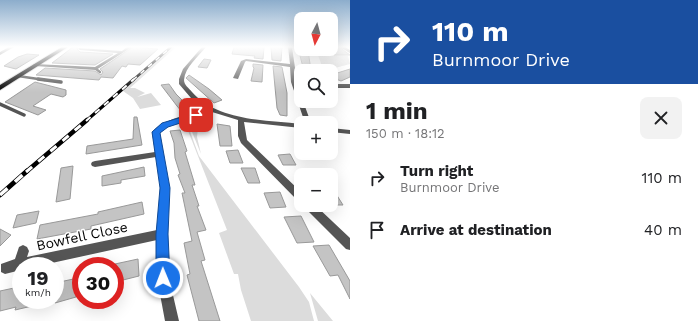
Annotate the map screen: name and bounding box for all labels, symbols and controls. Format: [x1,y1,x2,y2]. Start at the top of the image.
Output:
north arrow [294,12,338,56]
map controls [294,12,338,212]
text: 110 m [432,15,509,48]
icon: right [366,16,418,68]
text: Burnmoor Drive [432,49,570,70]
button: search [294,64,338,108]
text: 1 min [366,97,428,125]
button: close [640,97,682,139]
pin [179,98,213,132]
icon: arrive [185,104,207,126]
button: + [294,116,338,160]
text: 150 m · 18:12 [366,126,445,141]
text: Turn right [400,162,473,180]
icon: right [366,167,388,189]
button: − [294,168,338,212]
text: 110 m [642,169,682,187]
text: Burnmoor Drive [400,180,500,195]
street label: Bowfell Close [35,219,129,253]
icon: arrive [366,219,388,241]
text: Arrive at destination [400,221,552,239]
text: 40 m [644,221,682,239]
speed limit sign: 30 [72,257,124,309]
position arrow [142,257,184,299]
text: 19 [28,266,48,290]
text: km/h [25,287,51,298]

